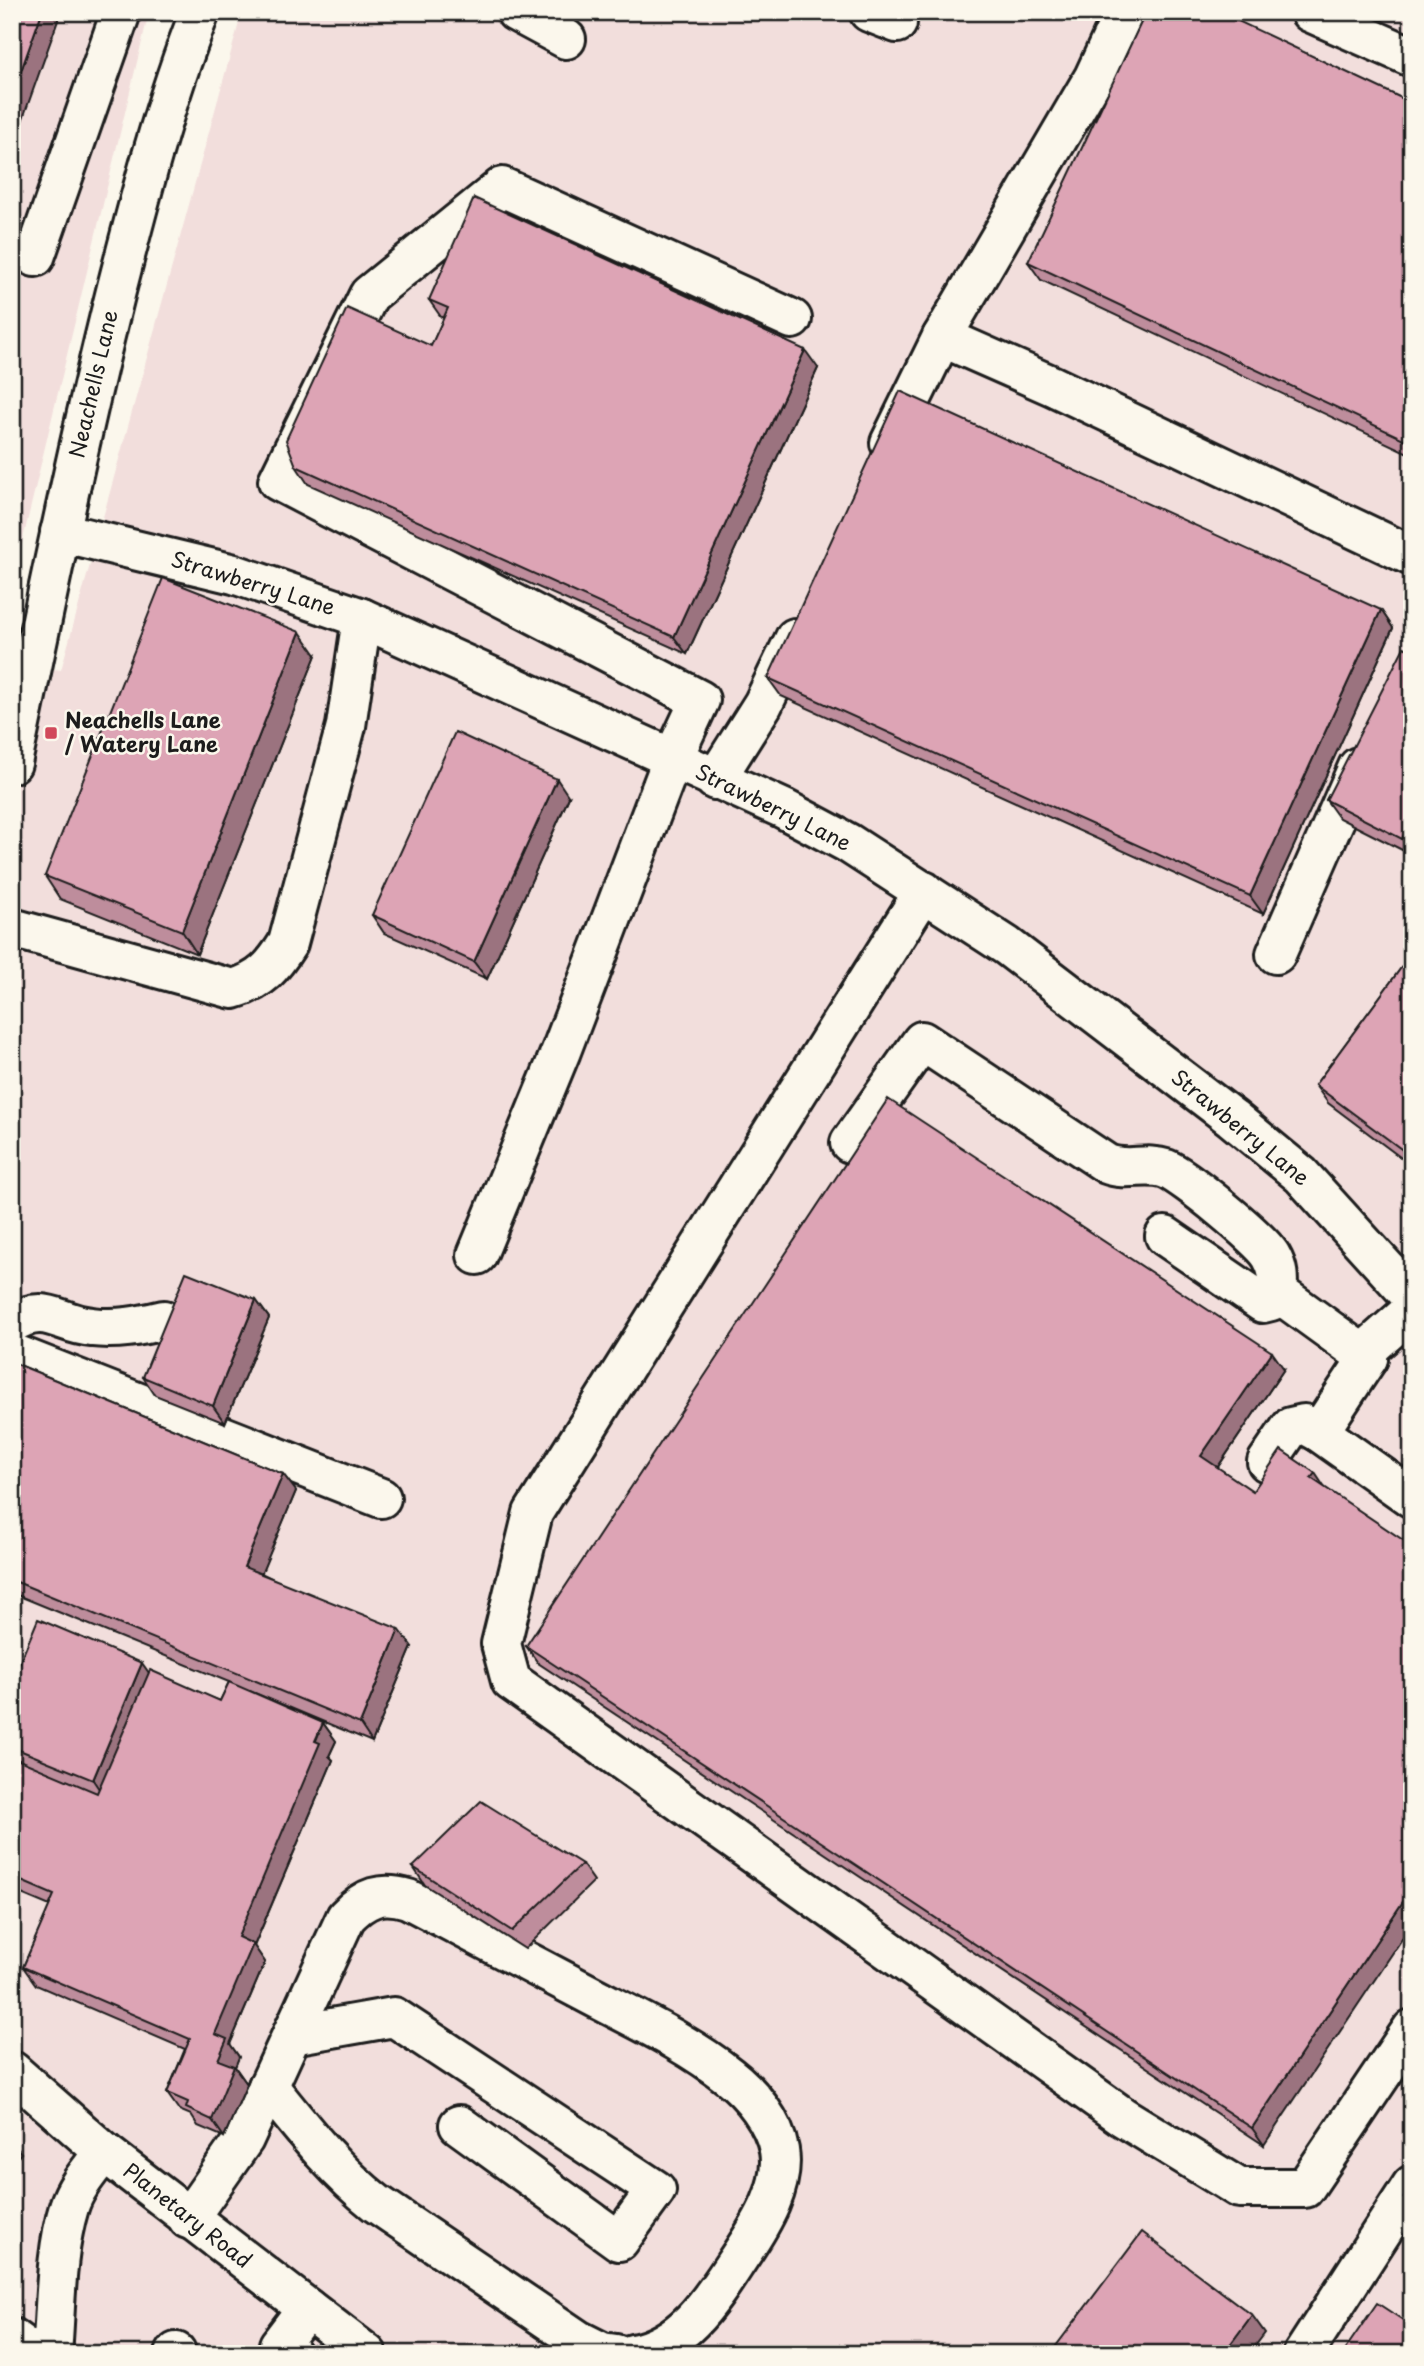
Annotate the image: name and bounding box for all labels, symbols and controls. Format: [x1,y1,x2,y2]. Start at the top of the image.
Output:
street label: Neachells Lane [59,306,125,461]
street label: Strawberry Lane [168,542,340,622]
place label: Neachells Lane / Watery Lane [64,703,221,759]
marker: Neachells Lane / Watery Lane [43,725,59,741]
street label: Strawberry Lane [690,755,857,858]
street label: Strawberry Lane [1165,1060,1317,1192]
street label: Planetary Road [117,2154,259,2275]

